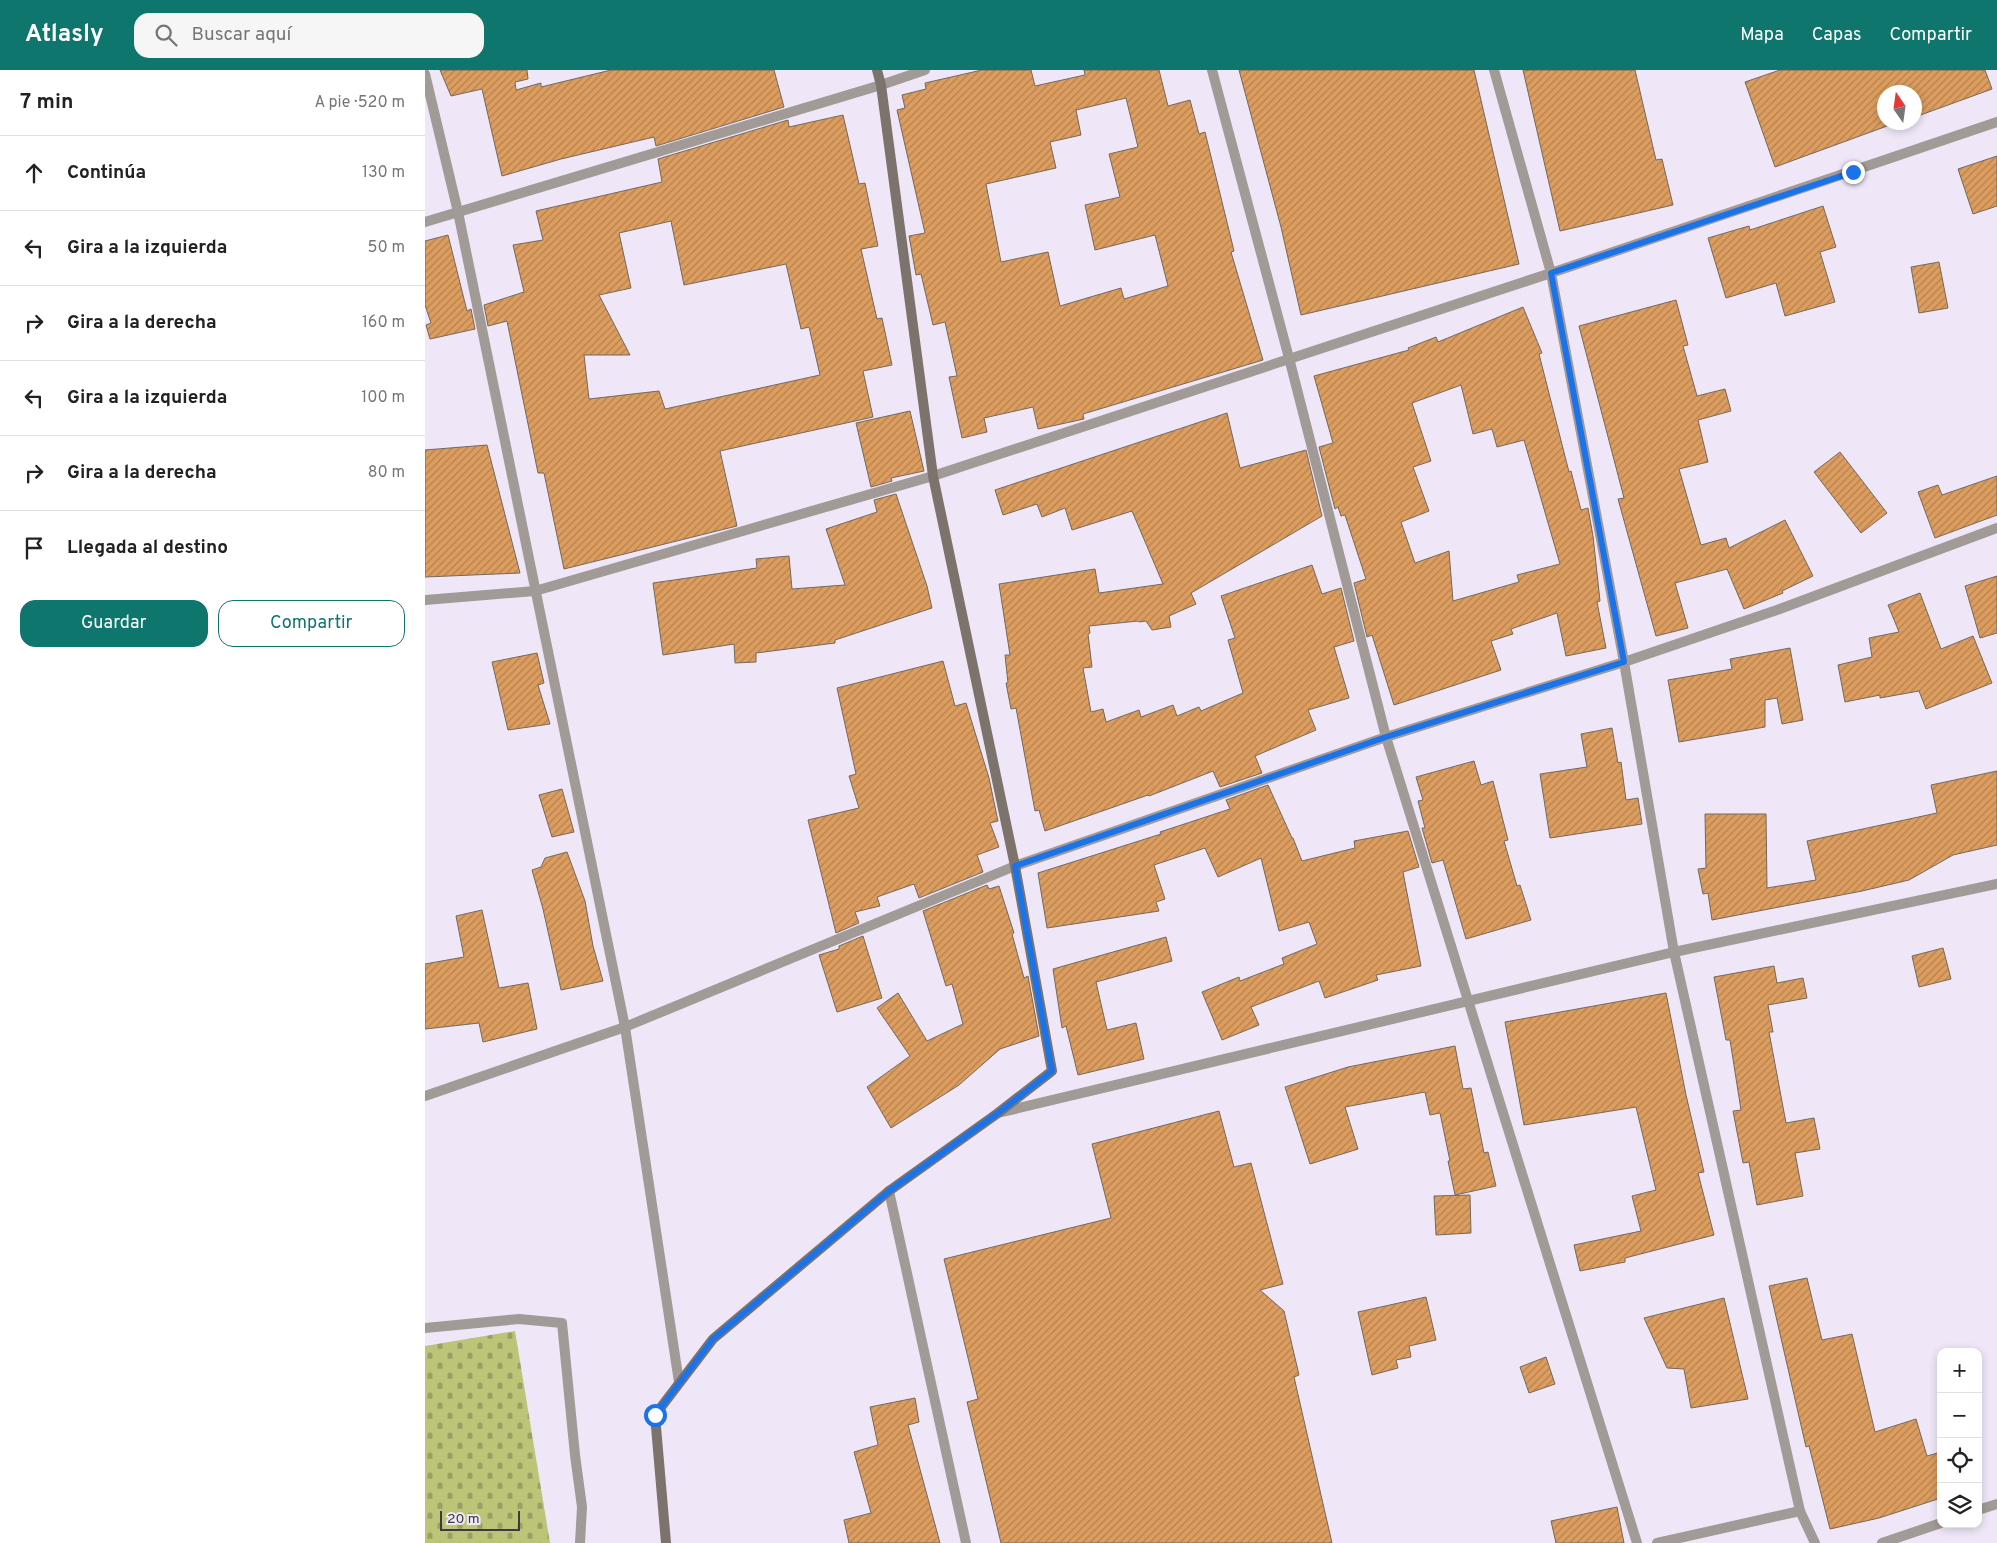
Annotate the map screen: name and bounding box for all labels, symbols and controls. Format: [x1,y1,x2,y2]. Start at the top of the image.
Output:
search box [134,13,484,58]
text: Atlasly [25,20,104,50]
icon: search [152,21,180,49]
text: Buscar aquí [192,23,291,47]
text: Mapa [1740,24,1784,47]
text: Capas [1812,24,1861,47]
text: Compartir [1889,24,1972,47]
north arrow [1877,85,1922,130]
text: 7 min [20,89,73,116]
text: A pie · 520 m [315,93,405,113]
icon: ahead [20,159,48,187]
text: Continúa [67,161,146,185]
route end [1842,161,1865,184]
text: 130 m [362,163,405,183]
icon: left [20,234,48,262]
text: Gira a la izquierda [67,236,227,260]
text: 50 m [368,238,405,258]
icon: right [20,309,48,337]
text: Gira a la derecha [67,311,217,335]
text: 160 m [362,313,405,333]
icon: left [20,384,48,412]
text: Gira a la izquierda [67,386,227,410]
text: 100 m [361,388,405,408]
icon: right [20,459,48,487]
text: Gira a la derecha [67,461,217,485]
text: 80 m [368,463,405,483]
icon: arrive [20,534,48,562]
text: Llegada al destino [67,536,228,560]
button: Guardar [20,600,208,647]
button: Compartir [218,600,405,647]
map controls [1937,1348,1982,1528]
button: + [1937,1348,1982,1393]
button: − [1937,1393,1982,1438]
route start [644,1404,667,1427]
button: locate [1937,1438,1982,1483]
button: layers [1937,1483,1982,1528]
scale bar [440,1508,520,1531]
text: 20 m [447,1511,480,1528]

